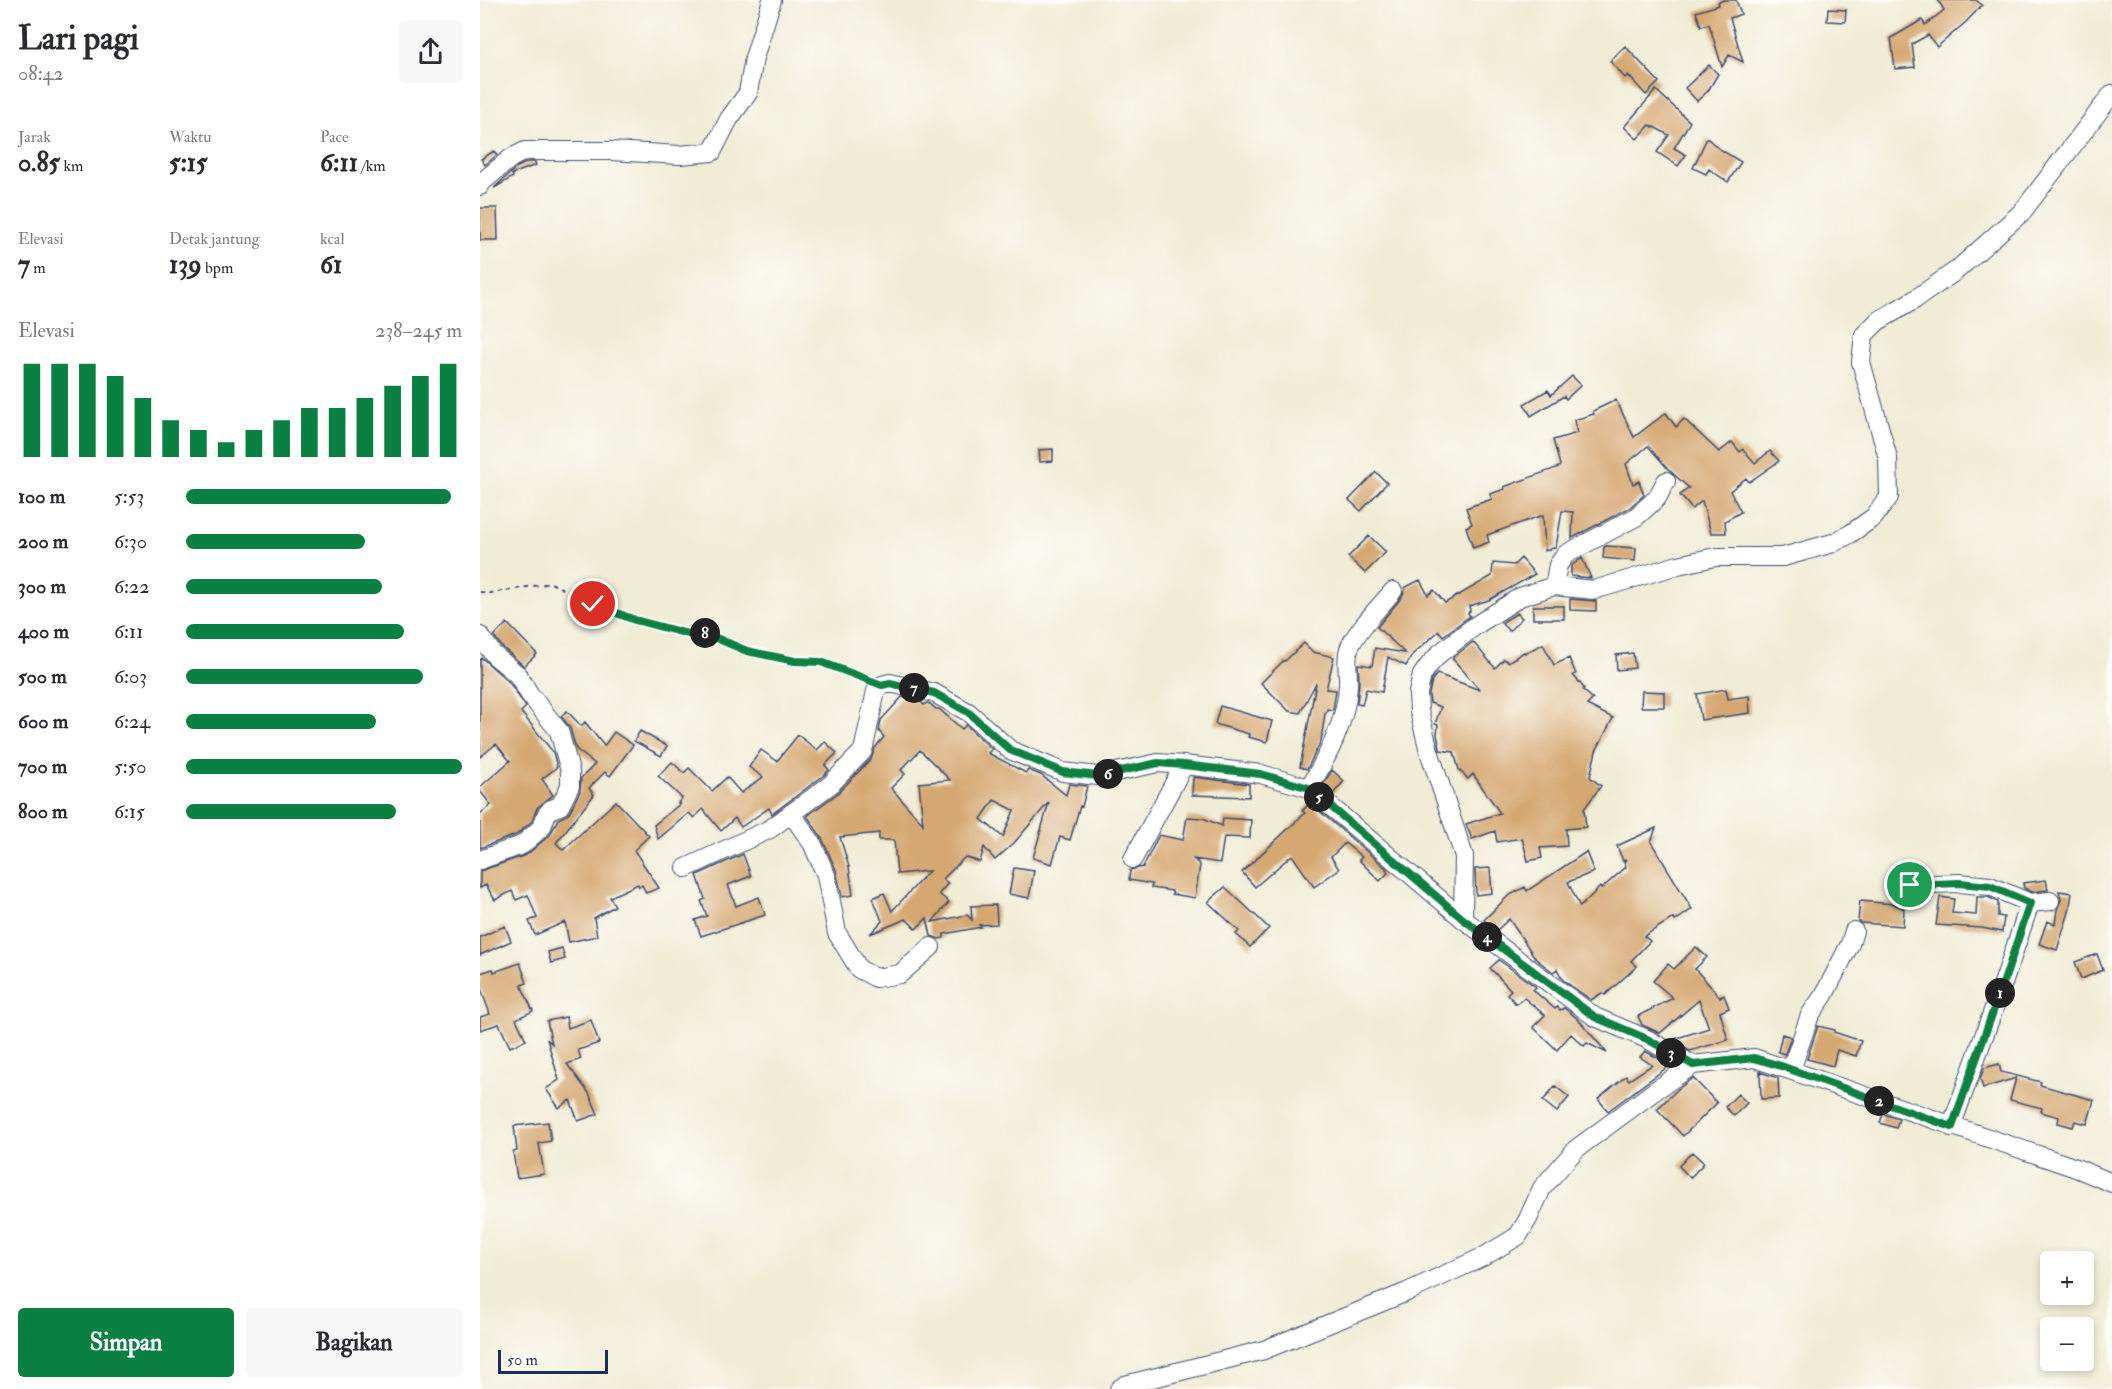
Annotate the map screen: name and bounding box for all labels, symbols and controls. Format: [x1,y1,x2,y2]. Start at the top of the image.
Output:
text: Lari pagi [18,18,139,59]
button: share [399,20,462,83]
text: 08:42 [18,61,64,86]
text: Jarak [18,127,51,147]
text: Waktu [169,127,211,147]
text: Pace [320,127,349,147]
text: 0.85 [18,147,60,179]
text: 5:15 [169,147,208,179]
text: 6:11 [320,147,358,179]
text: km [60,156,83,176]
text: /km [358,156,386,176]
text: Elevasi [18,229,63,249]
text: Detak jantung [169,229,260,249]
text: kcal [320,229,345,249]
text: 7 [18,249,30,281]
text: 139 [169,249,202,281]
text: 61 [320,249,342,281]
text: m [30,258,46,278]
text: bpm [202,258,233,278]
text: Elevasi [18,318,75,343]
text: 238–245 m [375,318,462,343]
text: 100 m [18,484,65,509]
text: 5:53 [114,484,144,509]
text: 200 m [18,529,68,554]
text: 6:30 [114,529,147,554]
text: 300 m [18,574,66,599]
text: 6:22 [114,574,149,599]
pin [567,578,618,629]
icon: check [576,587,609,620]
pin: 8 [690,618,720,648]
text: 400 m [18,619,69,644]
text: 6:11 [114,619,143,644]
text: 8 [701,623,709,643]
text: 500 m [18,664,67,689]
text: 6:03 [114,664,147,689]
pin: 7 [899,673,929,703]
text: 7 [910,678,918,698]
text: 600 m [18,709,68,734]
text: 6:24 [114,709,150,734]
text: 700 m [18,754,67,779]
text: 5:50 [114,754,147,779]
pin: 6 [1093,759,1123,789]
text: 6 [1104,764,1112,784]
pin: 5 [1304,782,1334,812]
text: 5 [1315,787,1323,807]
text: 800 m [18,799,68,824]
text: 6:15 [114,799,145,824]
pin [1884,859,1935,910]
icon: arrive [1893,868,1926,901]
pin: 4 [1472,922,1502,952]
text: 4 [1483,927,1491,947]
pin: 1 [1985,978,2015,1008]
text: 1 [1997,983,2003,1003]
pin: 3 [1656,1038,1686,1068]
text: 3 [1668,1043,1674,1063]
pin: 2 [1864,1086,1894,1116]
text: 2 [1875,1091,1883,1111]
map controls [2040,1251,2094,1371]
button: + [2040,1251,2094,1305]
button: Simpan [18,1308,234,1377]
button: Bagikan [246,1308,462,1377]
button: − [2040,1317,2094,1371]
scale bar [498,1347,608,1374]
text: 50 m [507,1350,538,1370]

